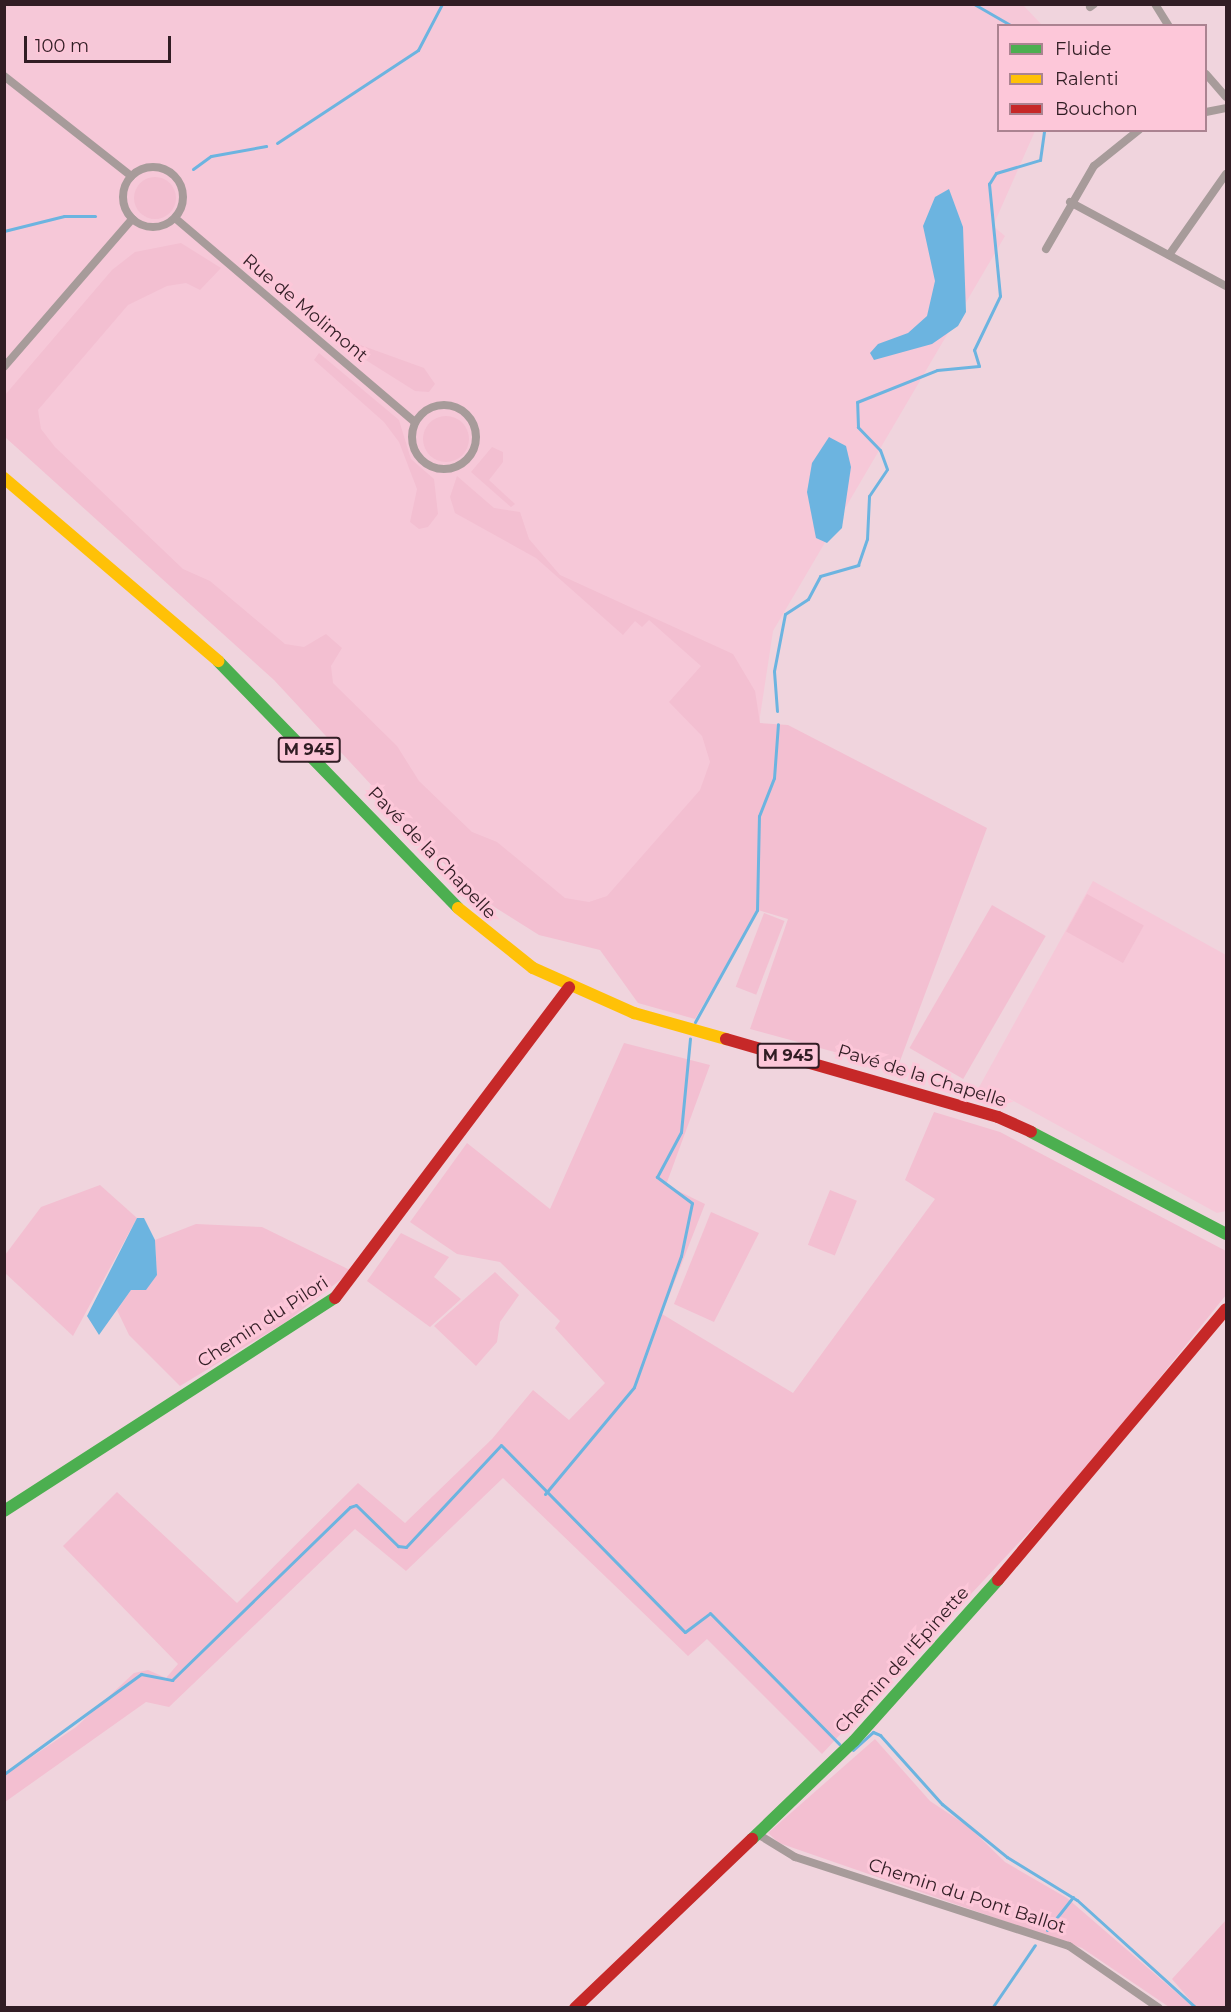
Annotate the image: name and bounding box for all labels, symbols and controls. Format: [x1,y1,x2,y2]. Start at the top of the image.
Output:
scale bar [27,24,174,62]
legend [997,24,1207,132]
text: 100 m [35,35,89,57]
text: Fluide [1055,38,1111,60]
text: Ralenti [1055,68,1119,90]
text: Bouchon [1055,98,1138,120]
street label: Rue de Molimont [238,249,372,367]
road number: M 945 [278,737,340,763]
street label: Pavé de la Chapelle [363,782,501,924]
street label: Pavé de la Chapelle [835,1040,1009,1112]
road number: M 945 [756,1043,820,1069]
street label: Chemin du Pilori [194,1272,332,1372]
street label: Chemin de l'Épinette [830,1582,974,1738]
street label: Chemin du Pont Ballot [866,1854,1068,1938]

